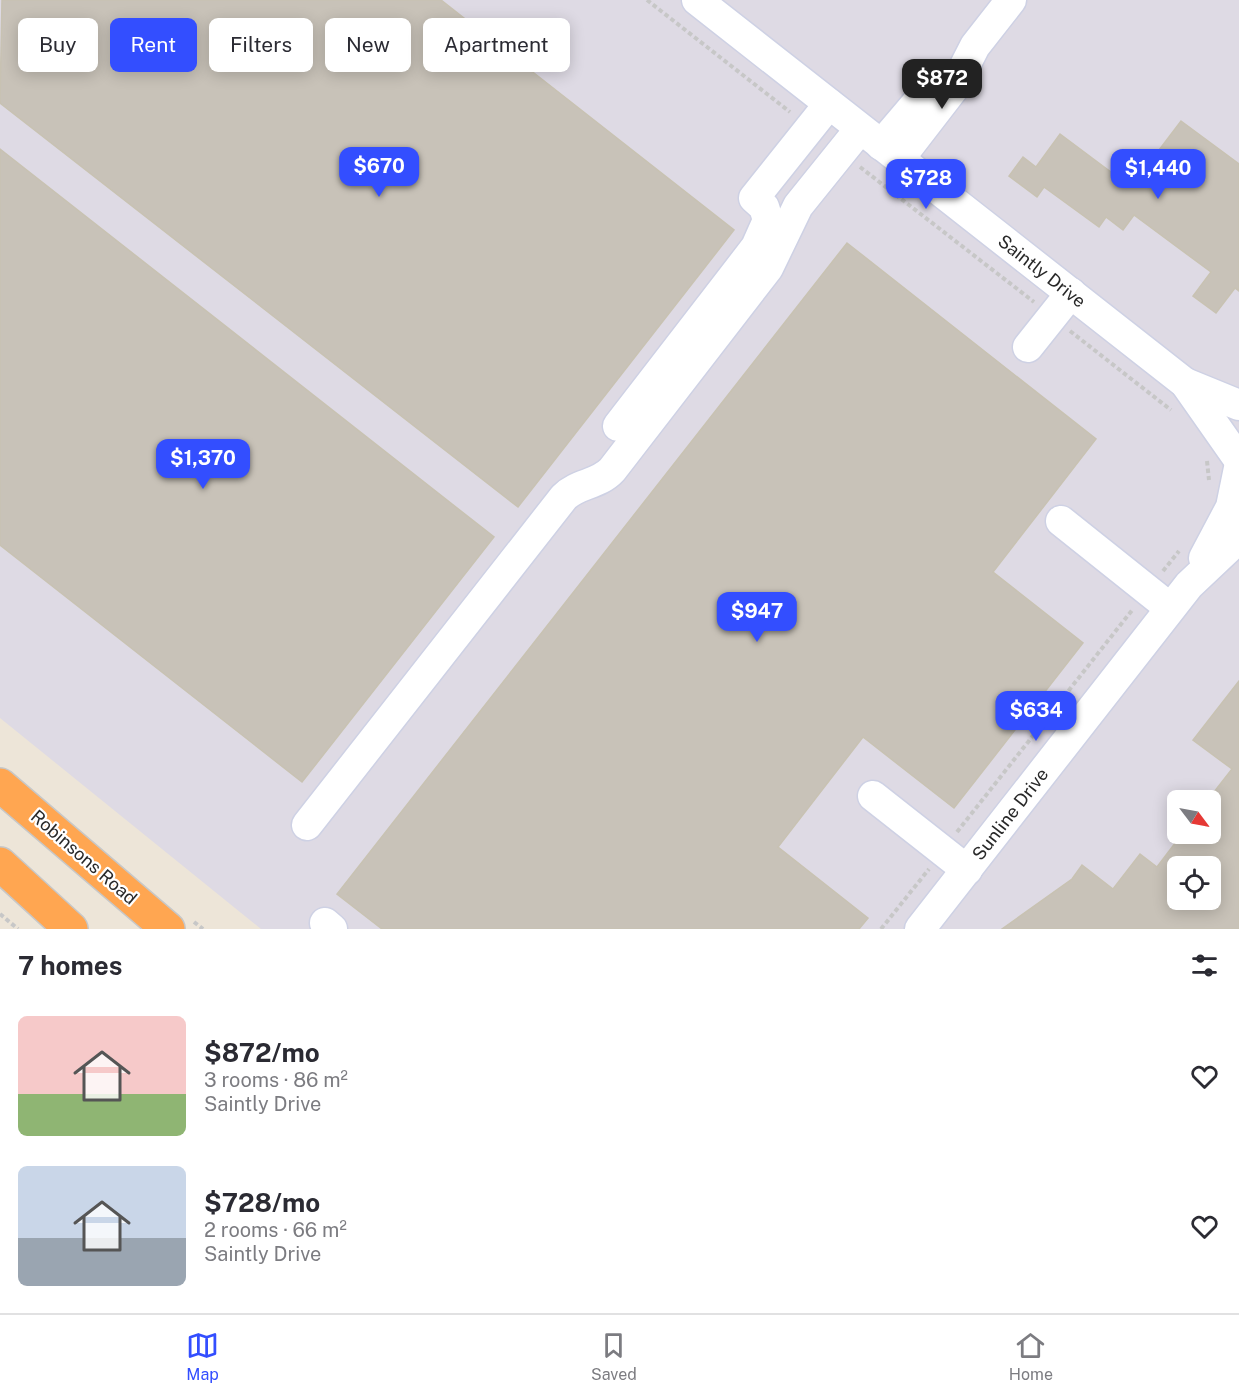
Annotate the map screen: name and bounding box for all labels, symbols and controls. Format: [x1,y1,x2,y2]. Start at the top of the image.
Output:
chip: Buy [18,18,98,72]
chip: Rent [110,18,197,72]
chip: Filters [209,18,313,72]
chip: New [325,18,411,72]
chip: Apartment [423,18,570,72]
pin: $872 [906,59,978,110]
text: $872 [916,66,968,90]
pin: $670 [343,147,415,198]
pin: $1,440 [1109,149,1207,200]
text: $670 [353,154,405,178]
text: $1,440 [1125,156,1191,180]
pin: $728 [890,159,962,210]
text: $728 [900,166,952,190]
street label: Saintly Drive [994,230,1090,312]
pin: $1,370 [154,439,252,490]
text: $1,370 [170,446,236,470]
pin: $947 [721,592,793,643]
text: $947 [731,599,783,623]
pin: $634 [1000,691,1072,742]
text: $634 [1009,698,1063,722]
street label: Sunline Drive [968,764,1052,864]
north arrow [1167,790,1221,844]
map controls [1167,790,1221,910]
street label: Robinsons Road [27,805,141,909]
button: locate [1167,856,1221,910]
icon: filters [1188,949,1221,982]
text: 7 homes [18,950,122,981]
text: $872/mo [204,1037,320,1068]
icon: home [66,1040,138,1112]
icon: heart [1188,1060,1221,1093]
text: 3 rooms · 86 m² [204,1068,348,1092]
text: Saintly Drive [204,1092,321,1116]
text: $728/mo [204,1187,320,1218]
icon: home [66,1190,138,1262]
icon: heart [1188,1210,1221,1243]
text: 2 rooms · 66 m² [204,1218,347,1242]
text: Saintly Drive [204,1242,321,1266]
tab: Map [186,1329,219,1384]
tab: Saved [591,1329,637,1384]
tab: Home [1009,1329,1053,1384]

